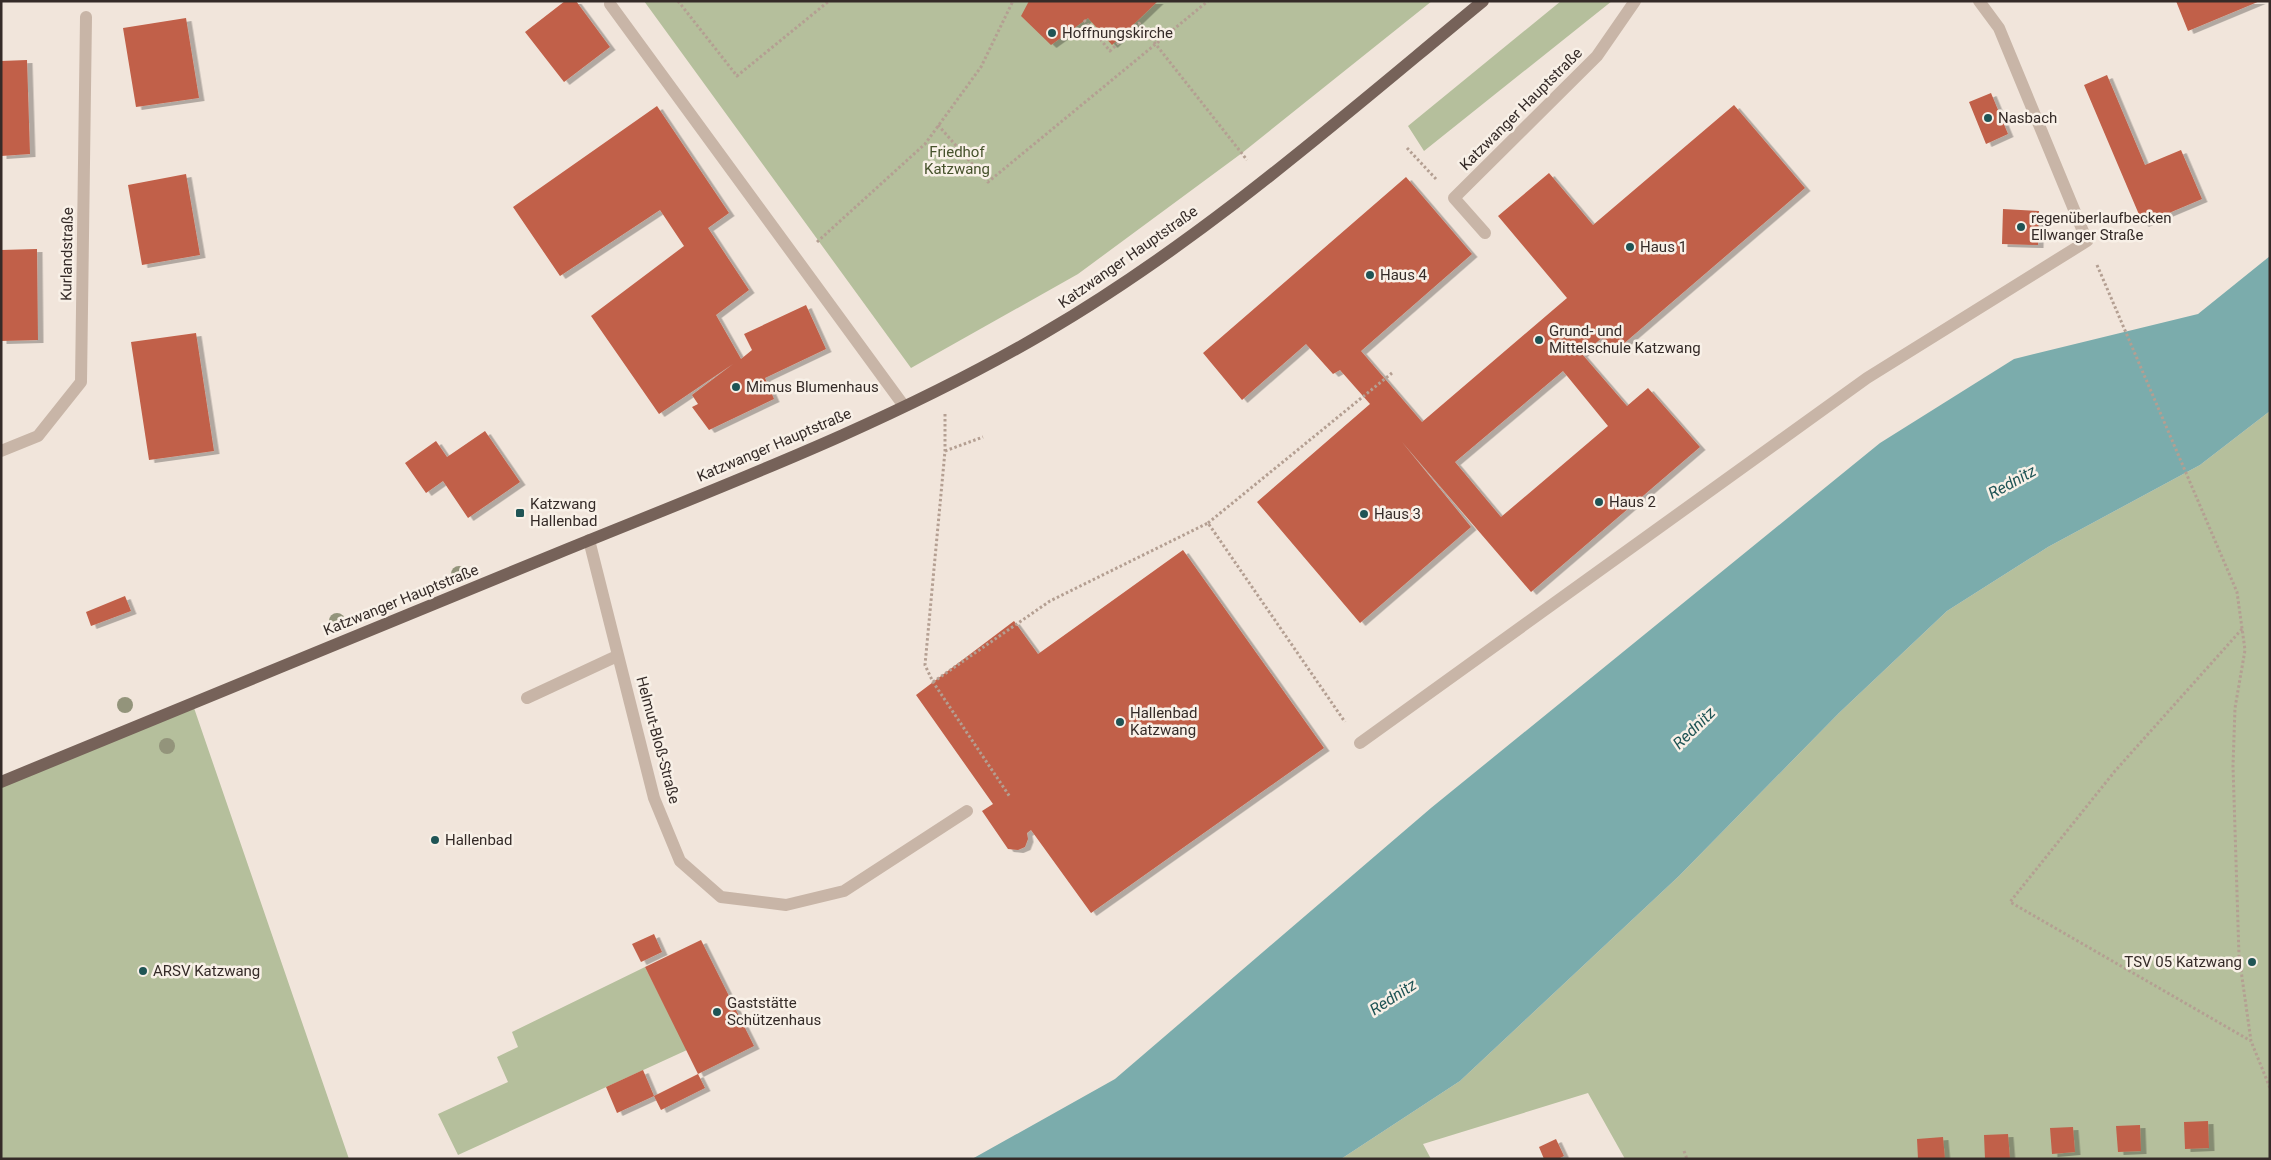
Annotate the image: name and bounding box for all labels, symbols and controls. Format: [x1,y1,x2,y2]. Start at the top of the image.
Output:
place label: Hoffnungskirche [1062,24,1173,42]
marker: Hoffnungskirche [1046,27,1058,39]
street label: Katzwanger Hauptstraße [1456,44,1586,174]
place label: Nasbach [1998,109,2057,127]
marker: Nasbach [1982,112,1994,124]
park label: Friedhof Katzwang [924,143,990,178]
street label: Katzwanger Hauptstraße [1055,202,1201,312]
street label: Kurlandstraße [57,207,77,301]
place label: regenüberlaufbecken Ellwanger Straße [2031,209,2172,244]
marker: regenüberlaufbecken Ellwanger Straße [2015,221,2027,233]
place label: Haus 1 [1640,238,1687,256]
marker: Haus 1 [1624,241,1636,253]
place label: Haus 4 [1380,266,1428,284]
marker: Haus 4 [1364,269,1376,281]
place label: Grund- und Mittelschule Katzwang [1549,322,1701,357]
marker: Grund- und Mittelschule Katzwang [1533,334,1545,346]
place label: Mimus Blumenhaus [746,378,879,396]
marker: Mimus Blumenhaus [730,381,742,393]
street label: Katzwanger Hauptstraße [694,404,854,486]
water label: Rednitz [1985,461,2039,503]
place label: Haus 2 [1609,493,1656,511]
place label: Katzwang Hallenbad [530,495,597,530]
marker: Haus 2 [1593,496,1605,508]
place label: Haus 3 [1374,505,1421,523]
marker: Katzwang Hallenbad [514,507,526,519]
marker: Haus 3 [1358,508,1370,520]
street label: Katzwanger Hauptstraße [321,561,481,639]
street label: Helmut-Bloß-Straße [632,674,684,806]
water label: Rednitz [1669,703,1719,753]
place label: Hallenbad Katzwang [1130,704,1197,739]
marker: Hallenbad Katzwang [1114,716,1126,728]
place label: Hallenbad [445,831,512,849]
marker: Hallenbad [429,834,441,846]
place label: TSV 05 Katzwang [2124,953,2242,971]
marker: TSV 05 Katzwang [2246,956,2258,968]
place label: ARSV Katzwang [153,962,260,980]
marker: ARSV Katzwang [137,965,149,977]
water label: Rednitz [1366,975,1420,1019]
place label: Gaststätte Schützenhaus [727,994,821,1029]
marker: Gaststätte Schützenhaus [711,1006,723,1018]

